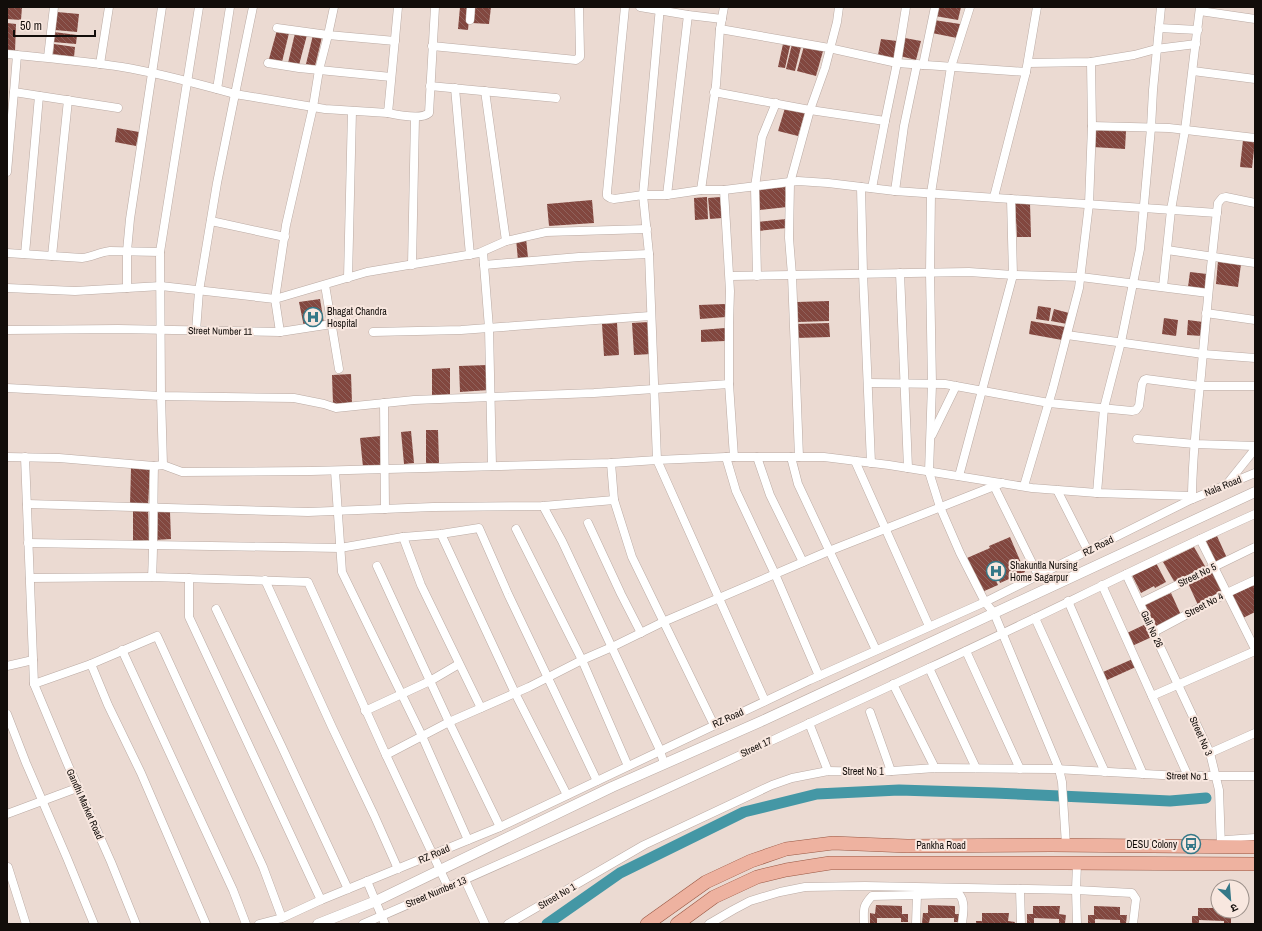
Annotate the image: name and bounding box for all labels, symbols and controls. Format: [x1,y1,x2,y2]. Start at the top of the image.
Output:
scale bar [14,12,95,38]
text: 50 m [20,18,42,34]
place label: Bhagat Chandra Hospital [327,305,387,330]
hospital icon: Bhagat Chandra Hospital [302,306,324,328]
street label: Street Number 11 [188,324,253,338]
street label: Nala Road [1203,473,1243,499]
street label: RZ Road [1080,533,1116,559]
place label: Shakuntla Nursing Home Sagarpur [1010,559,1078,584]
hospital icon: Shakuntla Nursing Home Sagarpur [985,560,1007,582]
street label: Street No 5 [1176,560,1219,590]
street label: Street No 4 [1183,589,1226,620]
street label: Gali No 26 [1138,608,1166,650]
street label: RZ Road [710,705,746,731]
street label: Street No 3 [1187,714,1216,758]
street label: Street 17 [738,734,774,760]
street label: Street No 1 [842,765,884,778]
street label: Gandhi Market Road [64,767,106,841]
street label: Street No 1 [1166,769,1208,783]
bus stop icon: DESU Colony [1180,833,1202,855]
place label: DESU Colony [1126,838,1178,851]
street label: Pankha Road [916,839,966,852]
street label: RZ Road [416,842,452,866]
street label: Street Number 13 [404,873,469,911]
north arrow [1210,879,1250,919]
street label: Street No 1 [536,880,579,912]
text: उ [1228,900,1240,916]

